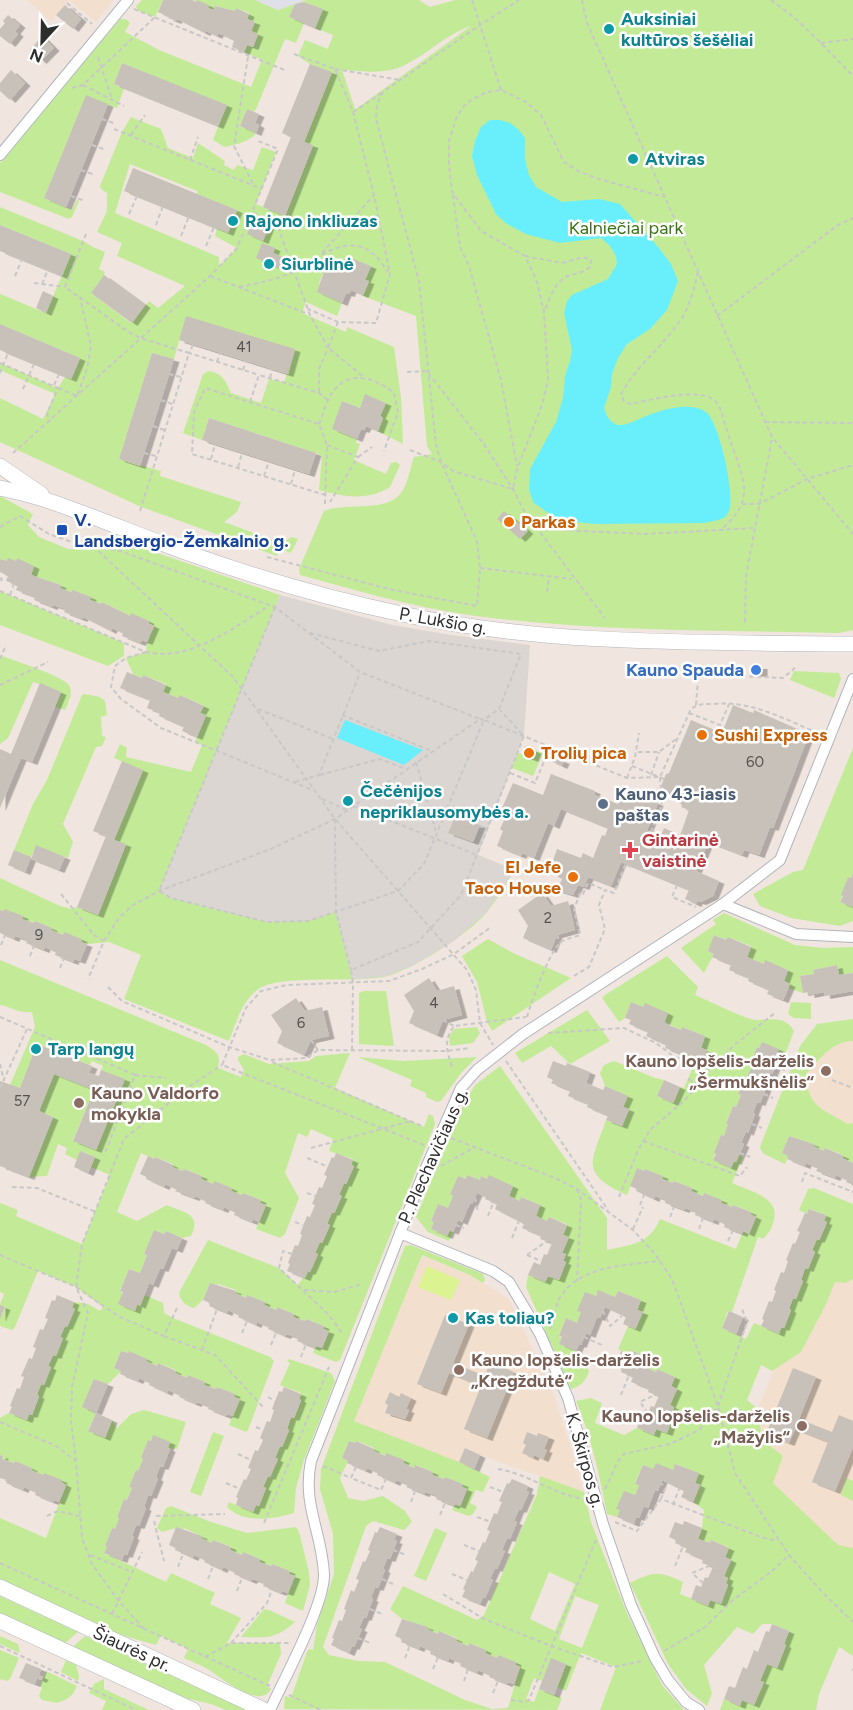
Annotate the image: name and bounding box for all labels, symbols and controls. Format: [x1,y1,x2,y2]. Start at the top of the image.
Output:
place label: Auksiniai kultūros šešėliai [621,8,754,51]
north arrow [12,12,72,72]
marker: Auksiniai kultūros šešėliai [602,22,616,36]
text: N [27,44,46,67]
place label: Atviras [645,148,705,170]
marker: Atviras [626,152,640,166]
place label: Rajono inkliuzas [245,210,378,232]
marker: Rajono inkliuzas [226,214,240,228]
park label: Kalniečiai park [569,217,683,239]
place label: Siurblinė [281,253,354,275]
marker: Siurblinė [262,257,276,271]
house number: 41 [236,338,252,356]
place label: V. Landsbergio-Žemkalnio g. [74,509,289,552]
place label: Parkas [521,511,576,533]
marker: Parkas [502,515,516,529]
marker: V. Landsbergio-Žemkalnio g. [55,523,69,537]
street label: P. Lukšio g. [397,602,489,640]
place label: Kauno Spauda [626,659,744,681]
marker: Kauno Spauda [749,663,763,677]
place label: Sushi Express [714,724,828,746]
marker: Sushi Express [695,728,709,742]
place label: Trolių pica [541,742,627,764]
marker: Trolių pica [522,746,536,760]
house number: 60 [746,753,764,771]
place label: Čečėnijos nepriklausomybės a. [360,780,529,823]
place label: Kauno 43-iasis paštas [615,783,736,826]
marker: Čečėnijos nepriklausomybės a. [341,794,355,808]
marker: Kauno 43-iasis paštas [596,797,610,811]
place label: Gintarinė vaistinė [642,829,719,872]
marker: Gintarinė vaistinė [623,843,637,857]
place label: El Jefe Taco House [465,856,561,899]
marker: El Jefe Taco House [566,870,580,884]
house number: 2 [544,909,552,927]
house number: 9 [35,926,43,944]
house number: 4 [429,994,439,1012]
house number: 6 [297,1014,306,1032]
place label: Tarp langų [48,1038,134,1060]
marker: Tarp langų [29,1042,43,1056]
place label: Kauno lopšelis-darželis „Šermukšnėlis“ [625,1050,815,1093]
marker: Kauno lopšelis-darželis „Šermukšnėlis“ [819,1064,833,1078]
place label: Kauno Valdorfo mokykla [91,1082,219,1125]
street label: P. Plechavičiaus g. [393,1085,473,1227]
house number: 57 [14,1092,30,1110]
marker: Kauno Valdorfo mokykla [72,1096,86,1110]
place label: Kas toliau? [465,1307,554,1329]
marker: Kas toliau? [446,1311,460,1325]
place label: Kauno lopšelis-darželis „Kregždutė“ [471,1349,660,1392]
marker: Kauno lopšelis-darželis „Kregždutė“ [452,1363,466,1377]
place label: Kauno lopšelis-darželis „Mažylis“ [601,1405,791,1448]
street label: K. Škirpos g. [561,1410,609,1510]
marker: Kauno lopšelis-darželis „Mažylis“ [795,1419,809,1433]
street label: Šiaurės pr. [89,1621,175,1677]

